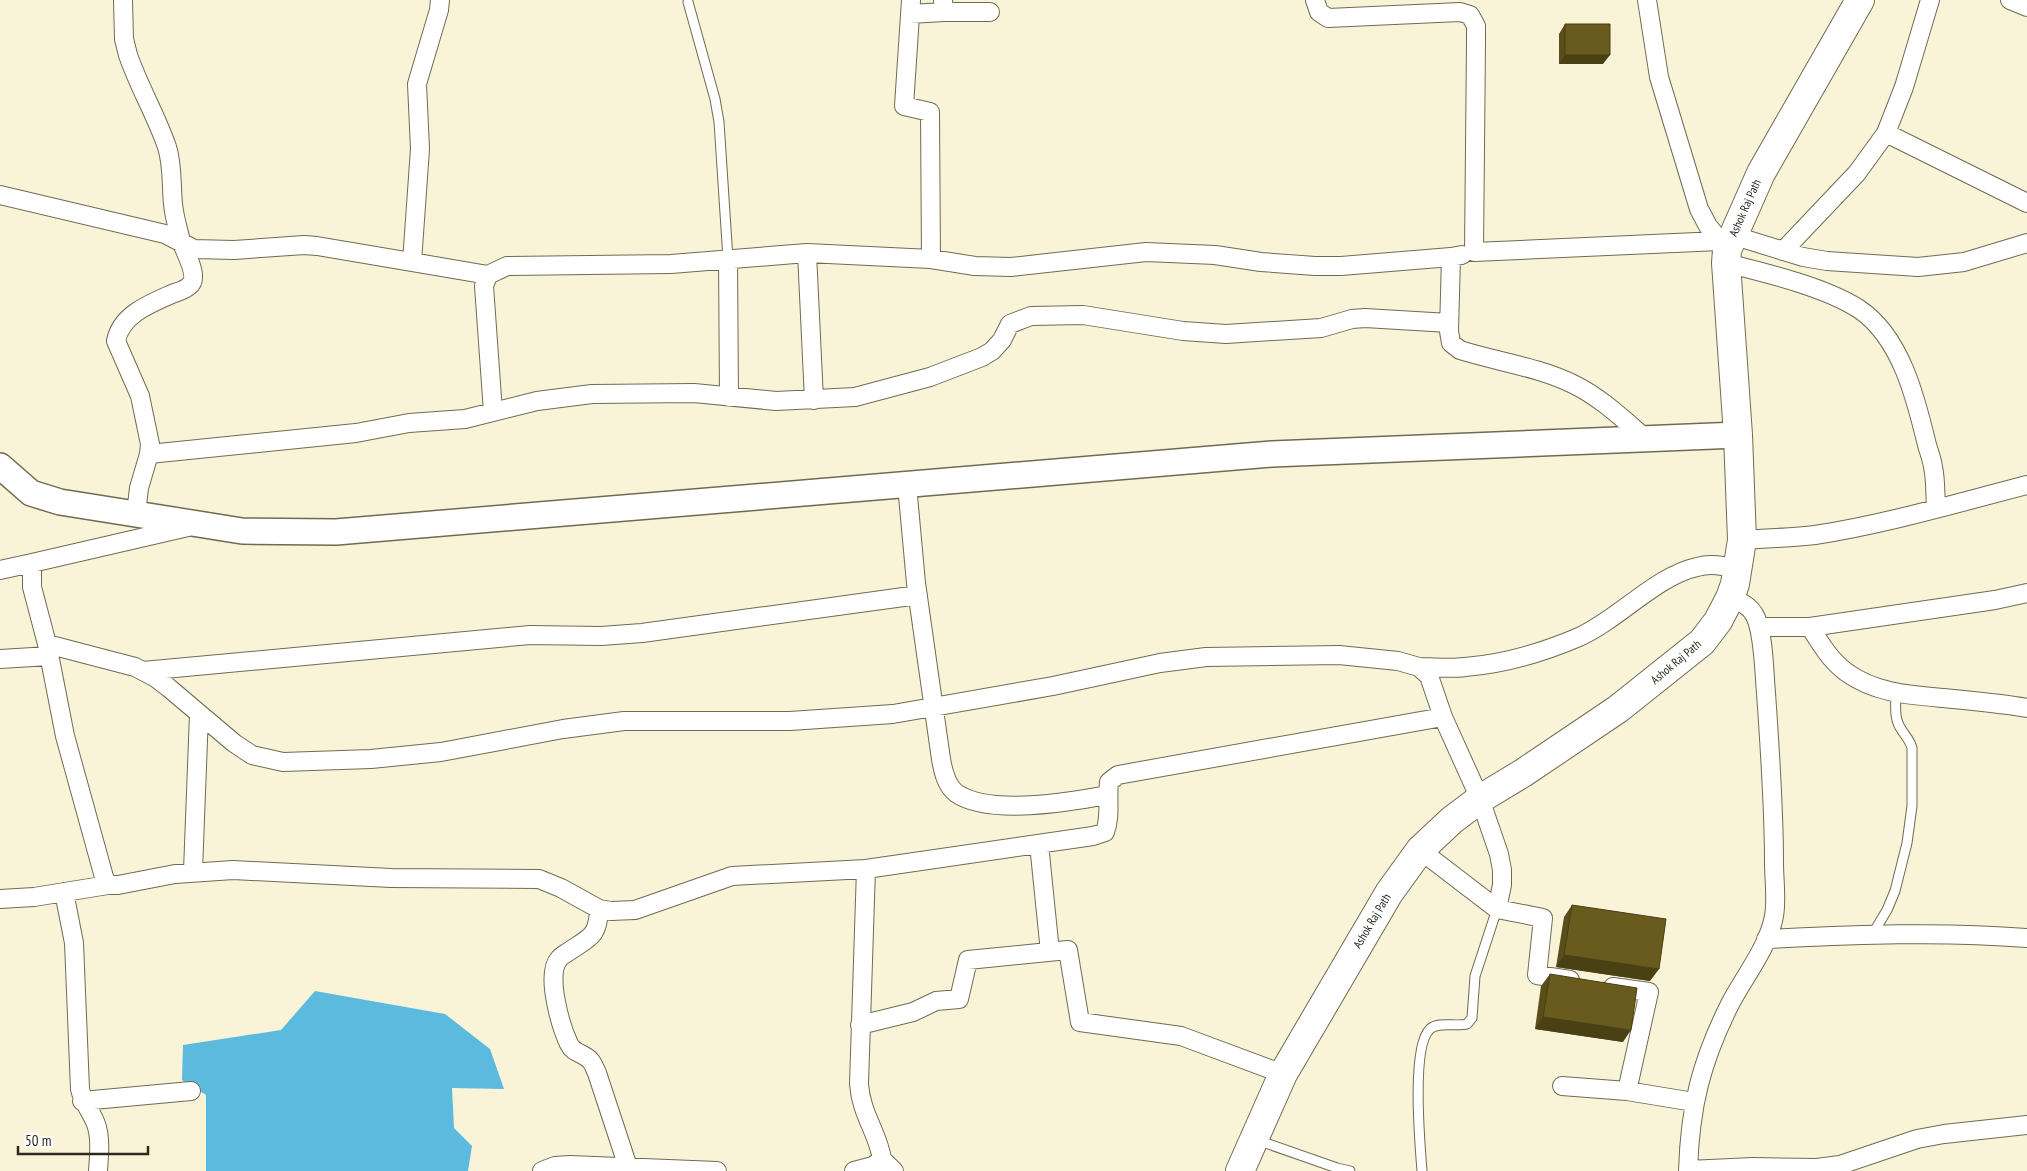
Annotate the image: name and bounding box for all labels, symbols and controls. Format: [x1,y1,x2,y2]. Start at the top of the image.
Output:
street label: Ashok Raj Path [1725,177,1764,239]
street label: Ashok Raj Path [1647,636,1704,687]
street label: Ashok Raj Path [1349,891,1394,951]
scale bar [18,1124,148,1156]
text: 50 m [25,1131,51,1150]

